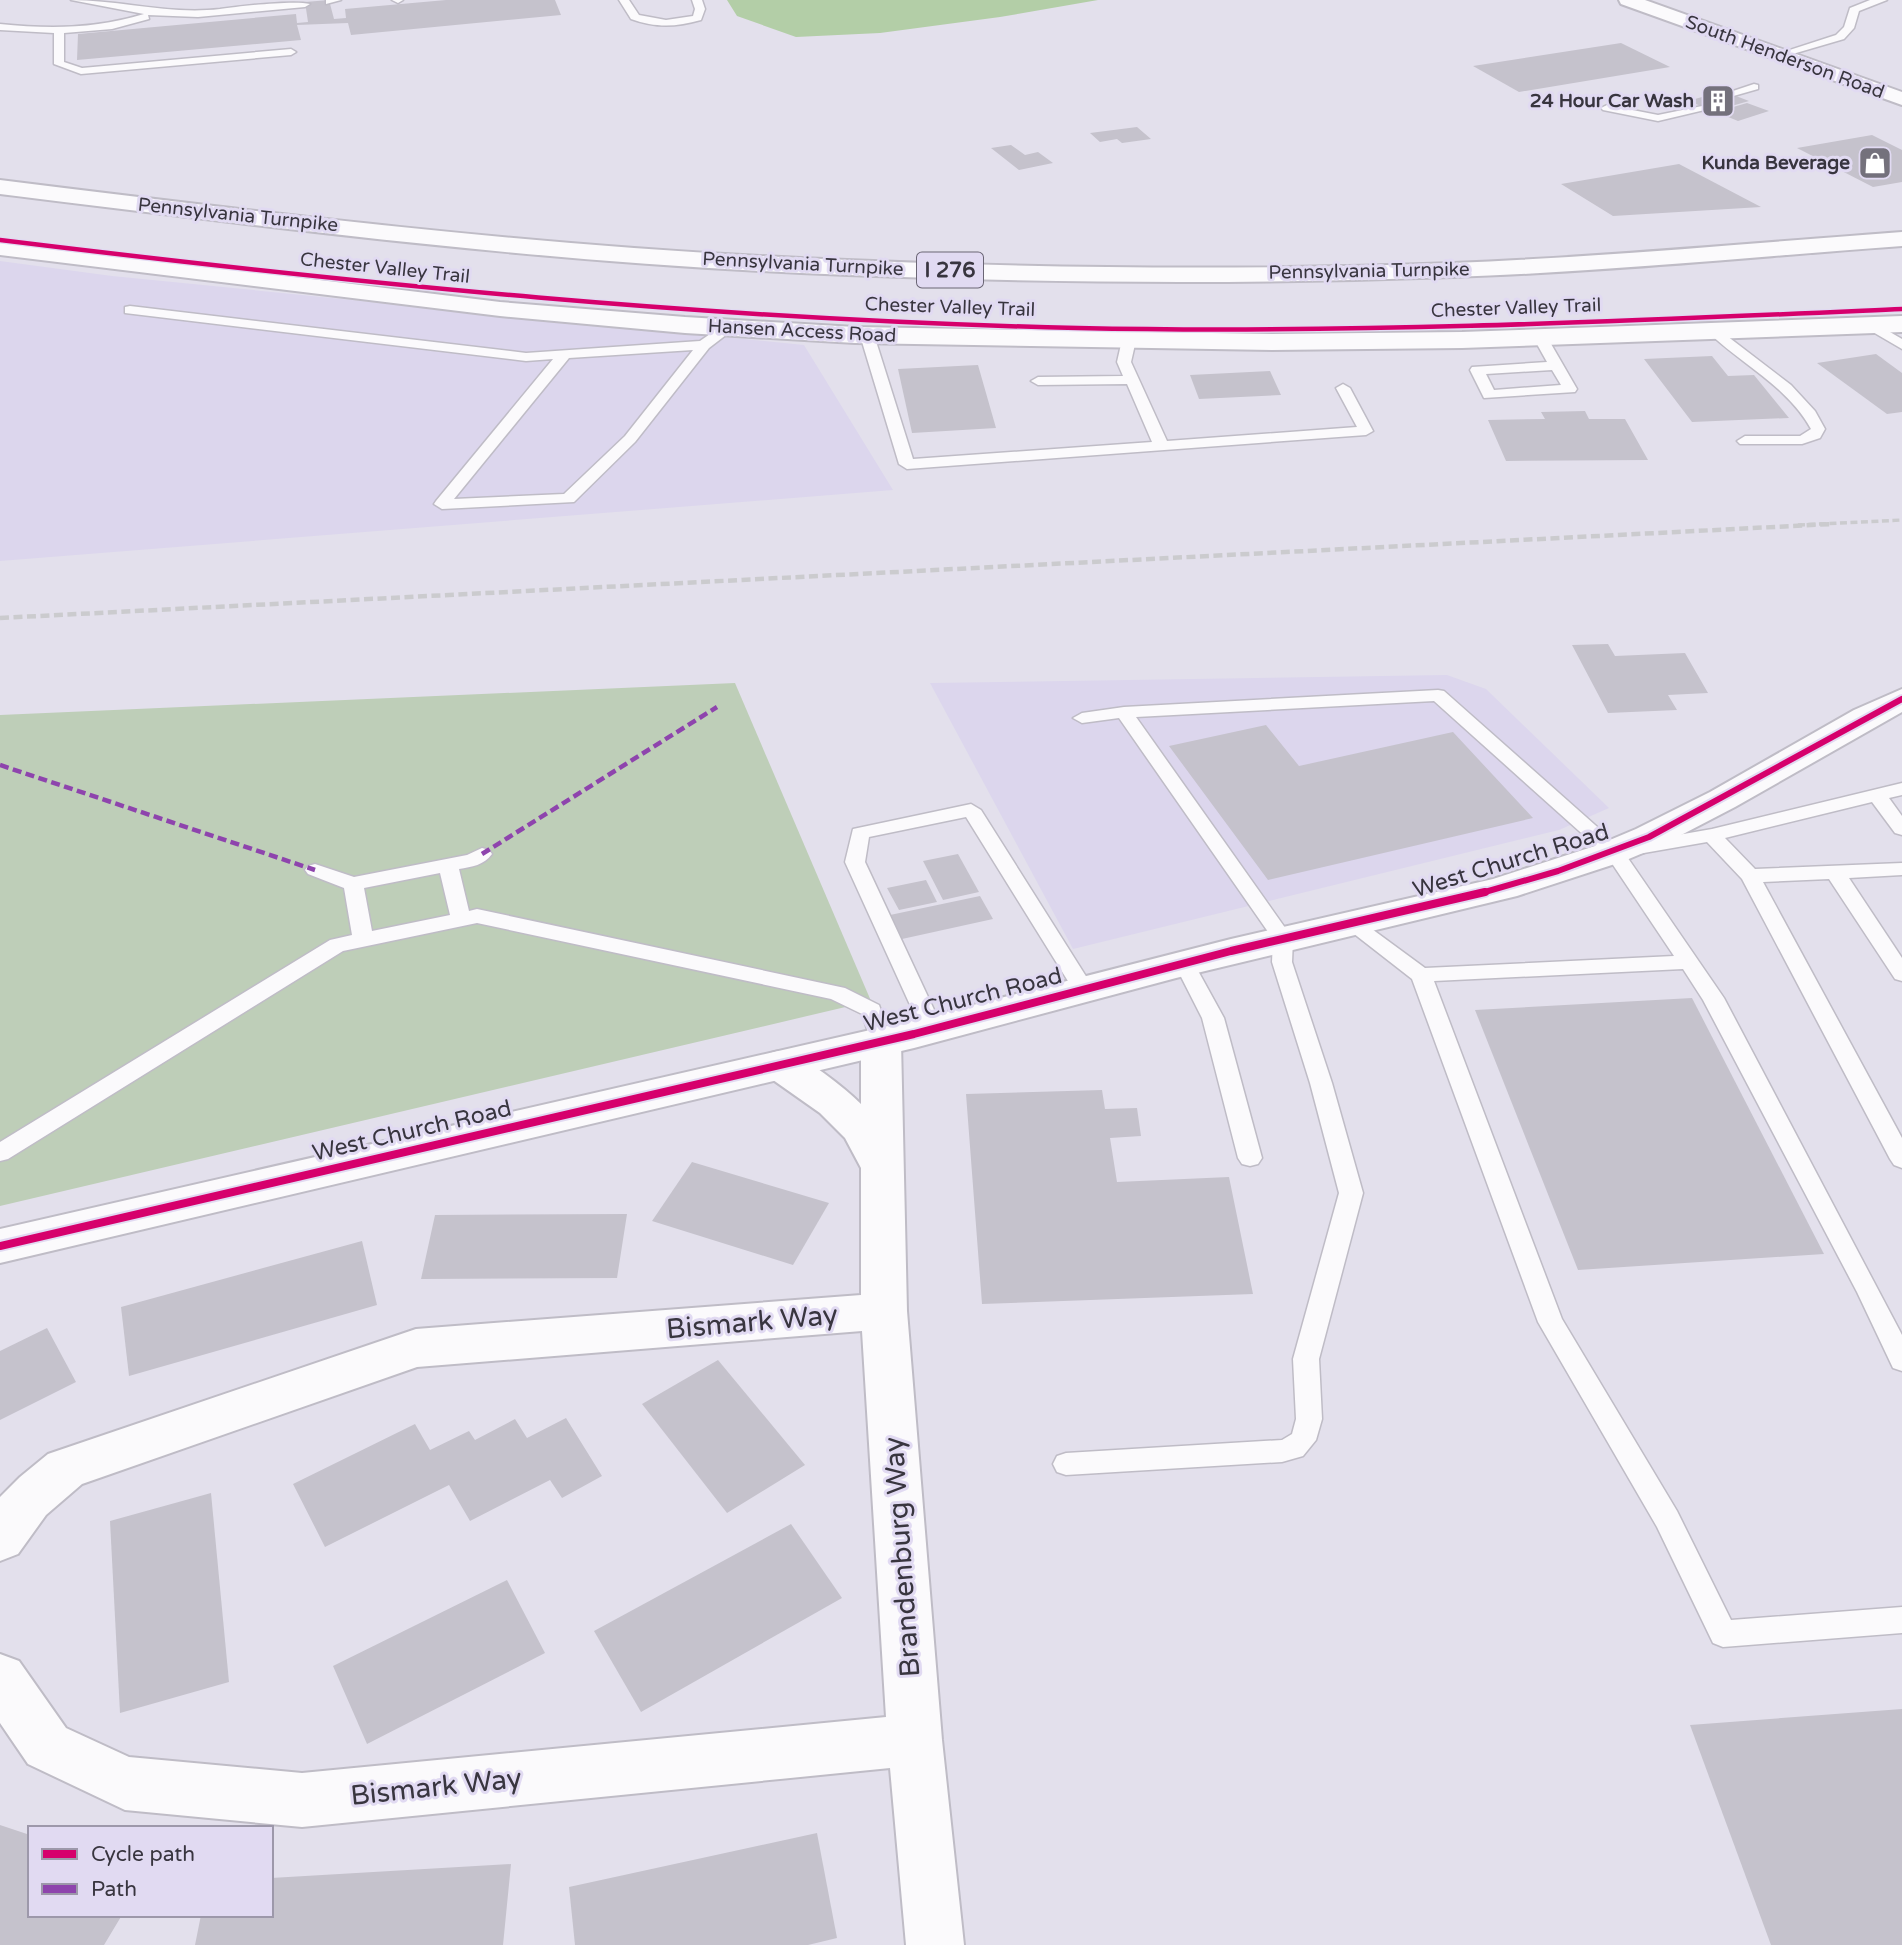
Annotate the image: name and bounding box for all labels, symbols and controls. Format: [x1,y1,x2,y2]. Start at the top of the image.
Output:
street label: South Henderson Road [1683,11,1887,103]
building icon: 24 Hour Car Wash [1699,82,1737,120]
place label: 24 Hour Car Wash [1530,90,1694,112]
shop icon: Kunda Beverage [1856,144,1894,182]
place label: Kunda Beverage [1701,152,1850,175]
street label: Pennsylvania Turnpike [137,194,339,236]
street label: Chester Valley Trail [299,248,471,288]
street label: Pennsylvania Turnpike [702,248,904,280]
road number: I 276 [917,252,983,288]
street label: Pennsylvania Turnpike [1268,258,1470,284]
street label: Chester Valley Trail [864,293,1036,321]
street label: Chester Valley Trail [1430,294,1602,322]
street label: Hansen Access Road [707,315,897,347]
street label: West Church Road [1410,818,1612,904]
street label: West Church Road [861,962,1065,1038]
street label: West Church Road [310,1094,514,1168]
street label: Bismark Way [665,1298,839,1346]
street label: Brandenburg Way [877,1436,927,1678]
street label: Bismark Way [349,1761,523,1813]
legend [28,1826,273,1917]
text: Cycle path [91,1842,195,1867]
text: Path [91,1877,137,1902]

